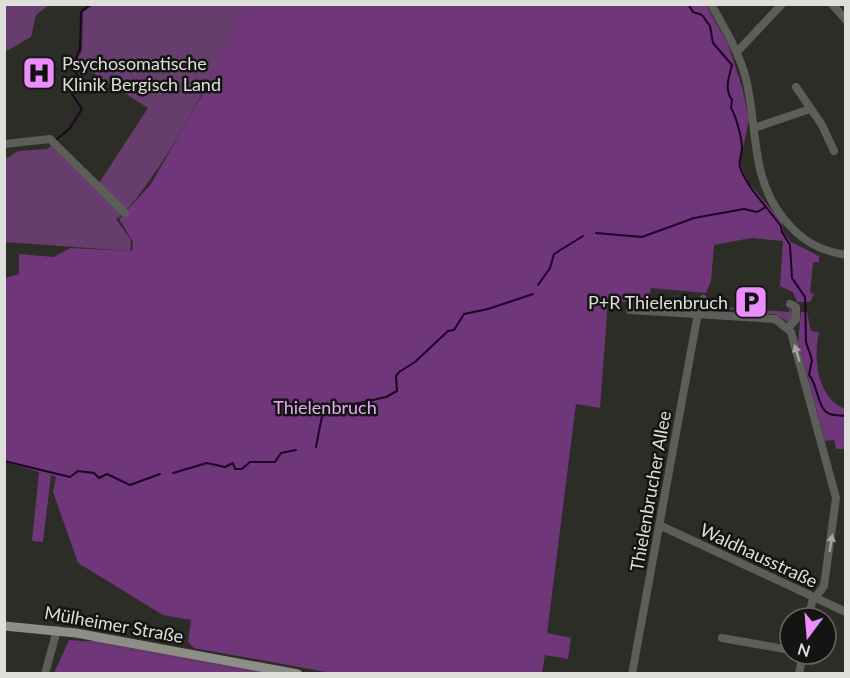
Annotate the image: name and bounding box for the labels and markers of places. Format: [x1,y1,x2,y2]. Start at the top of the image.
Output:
place label: Psychosomatische Klinik Bergisch Land [62,52,221,95]
hospital icon: Psychosomatische Klinik Bergisch Land [21,55,57,91]
parking icon: P+R Thielenbruch [733,284,769,320]
place label: P+R Thielenbruch [588,291,728,313]

